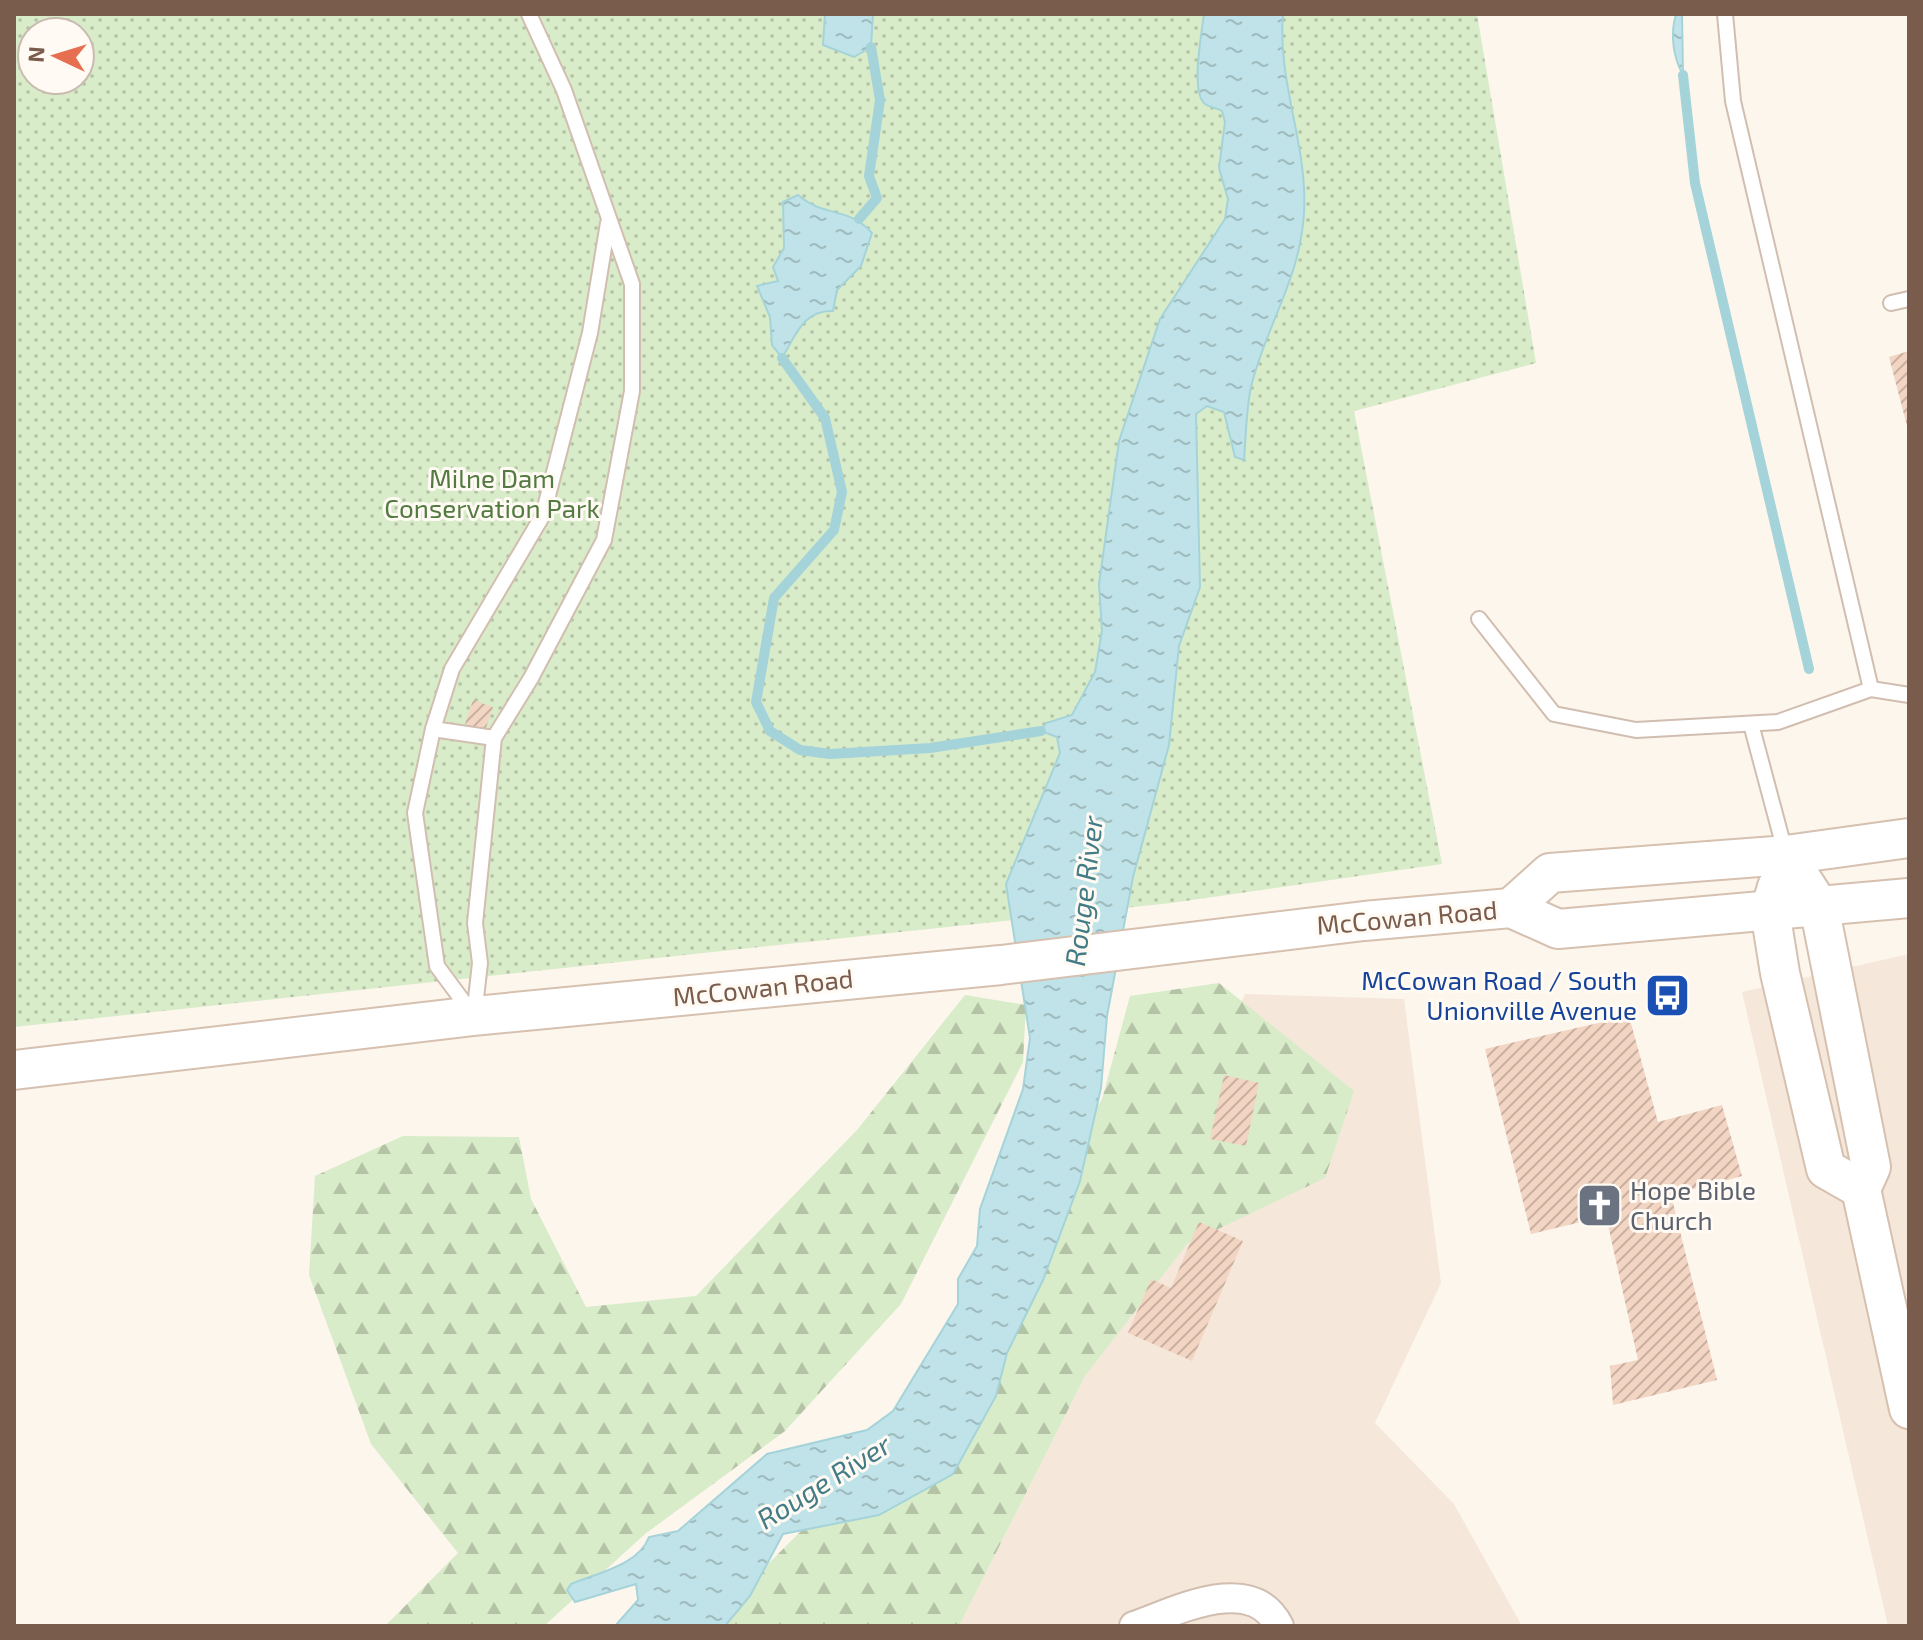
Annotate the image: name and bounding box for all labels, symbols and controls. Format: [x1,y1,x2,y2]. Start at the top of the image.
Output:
north arrow [16,16,96,96]
text: N [22,46,49,63]
park label: Milne Dam Conservation Park [384,462,600,523]
water label: Rouge River [1057,813,1109,968]
street label: McCowan Road [1315,893,1499,940]
street label: McCowan Road [671,962,855,1011]
place label: McCowan Road / South Unionville Avenue [1361,964,1637,1025]
bus stop icon: McCowan Road / South Unionville Avenue [1644,972,1692,1020]
place label: Hope Bible Church [1630,1174,1756,1235]
church icon: Hope Bible Church [1575,1182,1623,1230]
water label: Rouge River [750,1426,897,1536]

